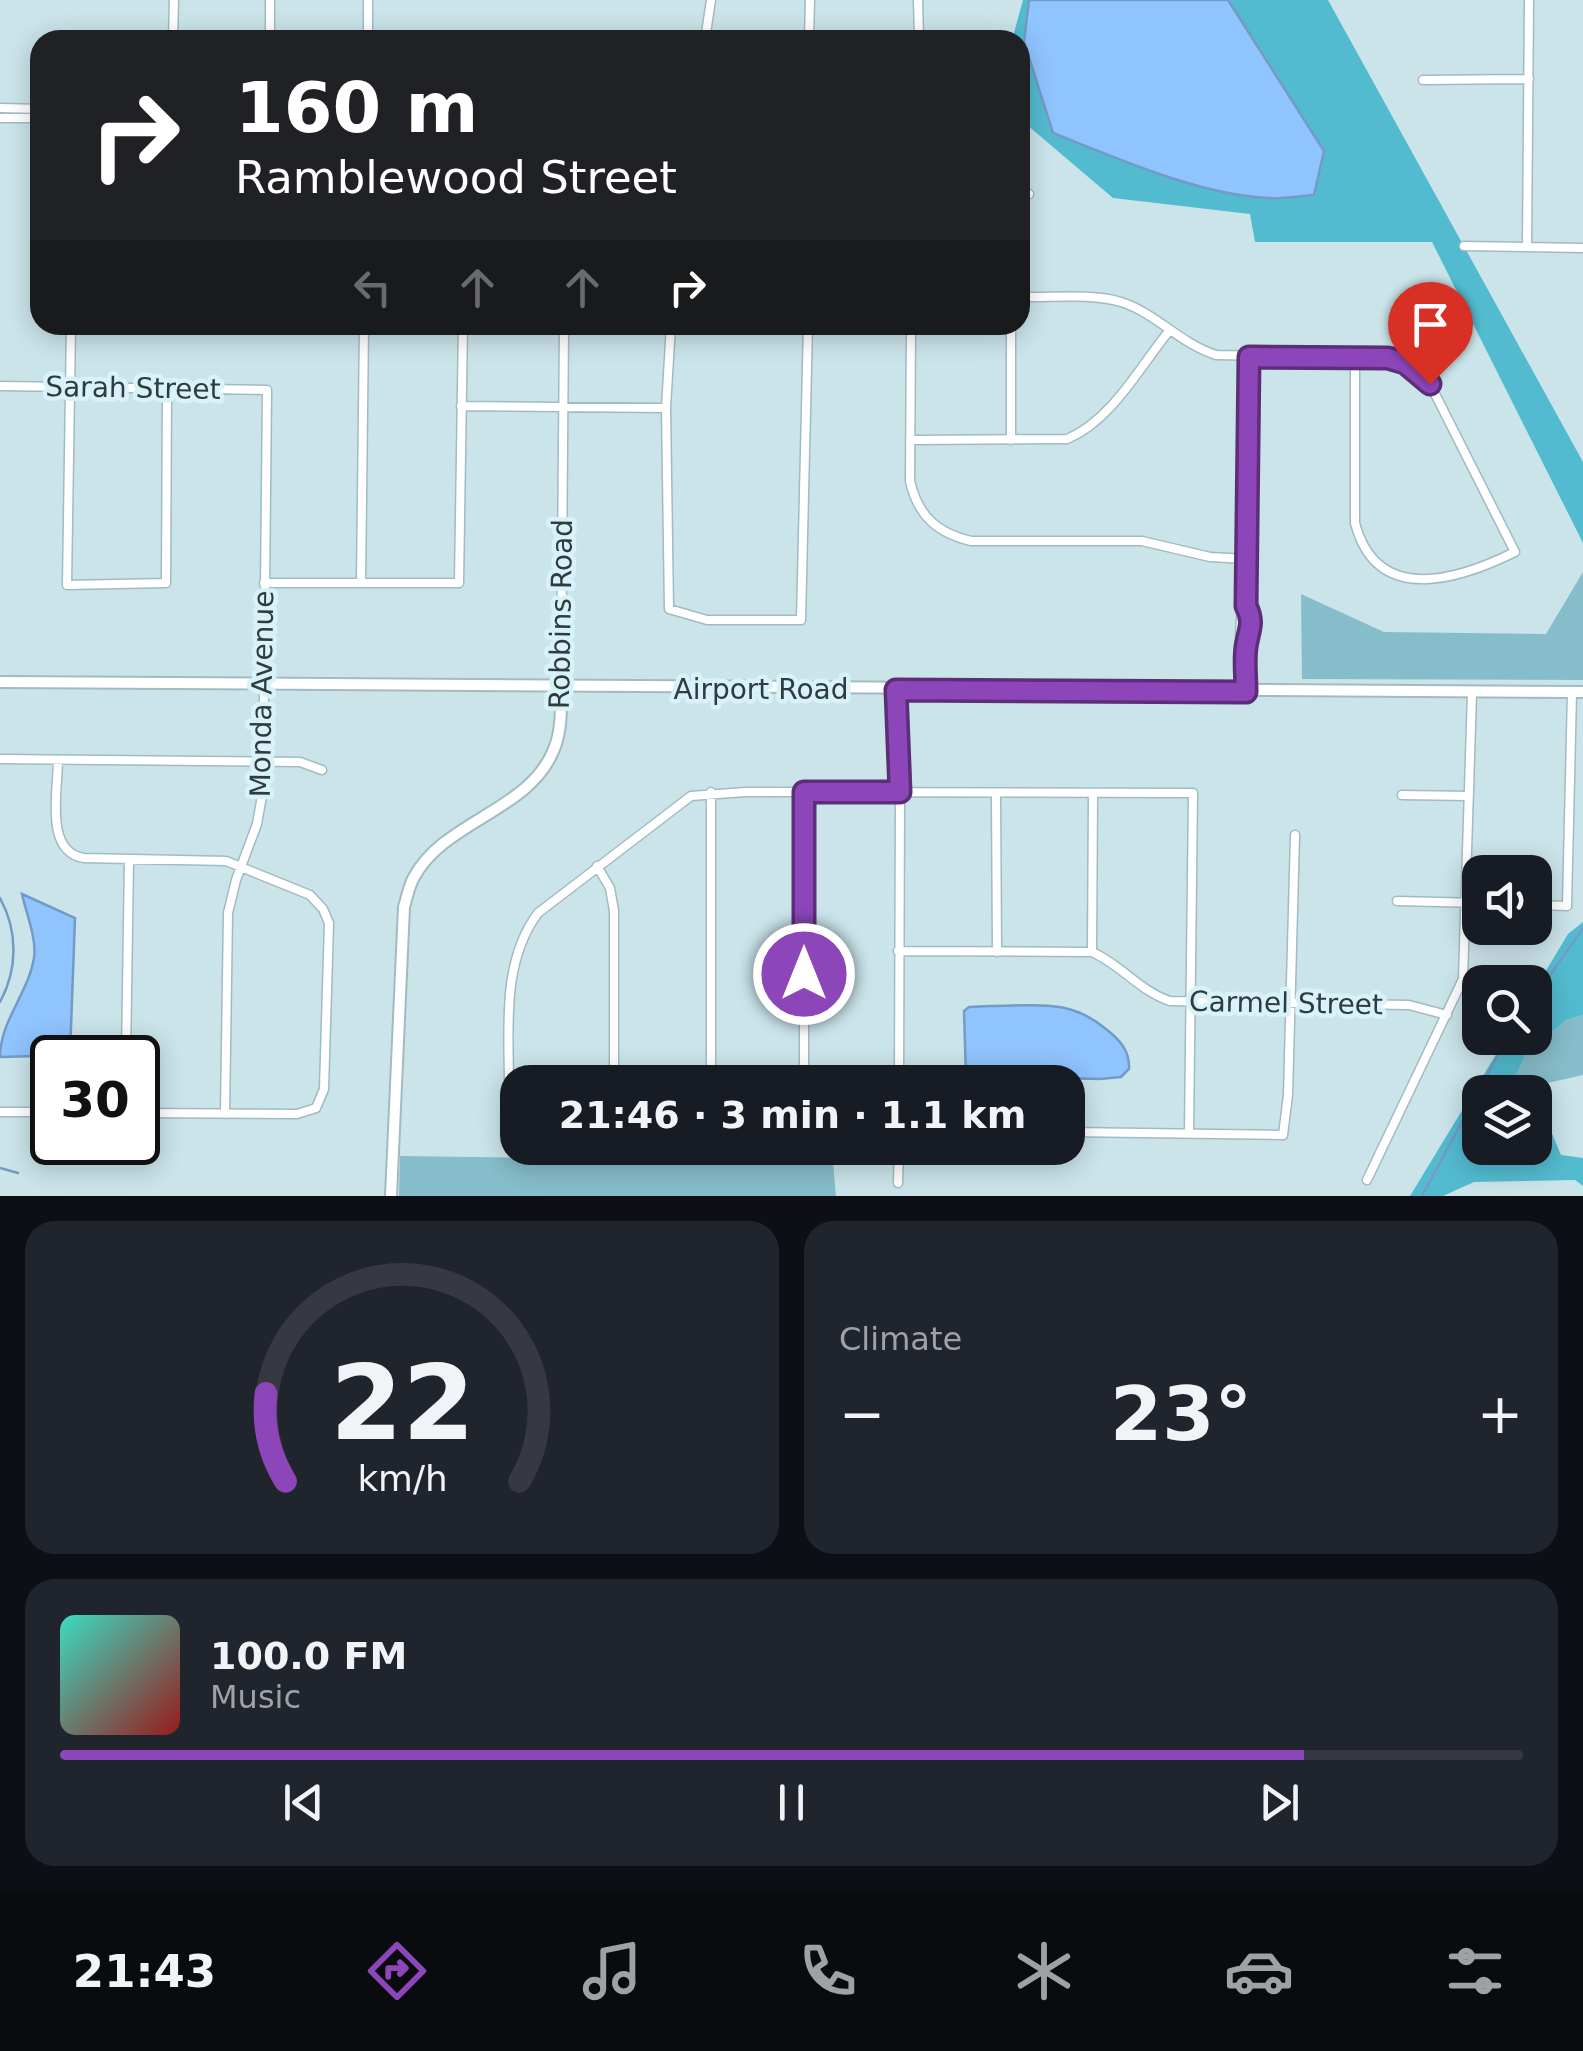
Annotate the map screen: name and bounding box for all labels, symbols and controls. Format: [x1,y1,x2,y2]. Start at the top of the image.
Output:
text: 160 m [235,67,478,149]
icon: right [70,70,200,200]
text: Ramblewood Street [235,151,677,204]
icon: left [345,260,400,315]
icon: ahead [450,260,505,315]
icon: ahead [555,260,610,315]
icon: right [660,260,715,315]
pin [1388,282,1473,385]
icon: arrive [1403,297,1458,352]
street label: Sarah Street [45,370,221,406]
street label: Robbins Road [543,519,579,709]
street label: Monda Avenue [244,590,280,798]
street label: Airport Road [674,673,849,706]
map controls [1462,855,1552,1165]
button: sound [1462,855,1552,945]
position arrow [752,922,856,1026]
button: search [1462,965,1552,1055]
street label: Carmel Street [1189,985,1383,1021]
speed limit sign: 30 [30,1035,160,1165]
button: layers [1462,1075,1552,1165]
text: 21:46 · 3 min · 1.1 km [559,1093,1026,1137]
text: Climate [839,1320,962,1358]
text: 22 [330,1342,474,1464]
text: 23° [1110,1370,1252,1458]
text: − [839,1382,885,1446]
text: + [1477,1382,1523,1446]
text: km/h [357,1458,447,1499]
text: 100.0 FM [210,1634,407,1678]
text: Music [210,1678,301,1716]
icon: previous [276,1775,331,1830]
icon: pause [764,1775,819,1830]
icon: next [1252,1775,1307,1830]
icon: directions [362,1936,432,2006]
icon: music [577,1936,647,2006]
icon: phone [793,1936,863,2006]
icon: climate [1009,1936,1079,2006]
icon: car [1224,1936,1294,2006]
icon: filters [1440,1936,1510,2006]
text: 21:43 [73,1945,216,1998]

